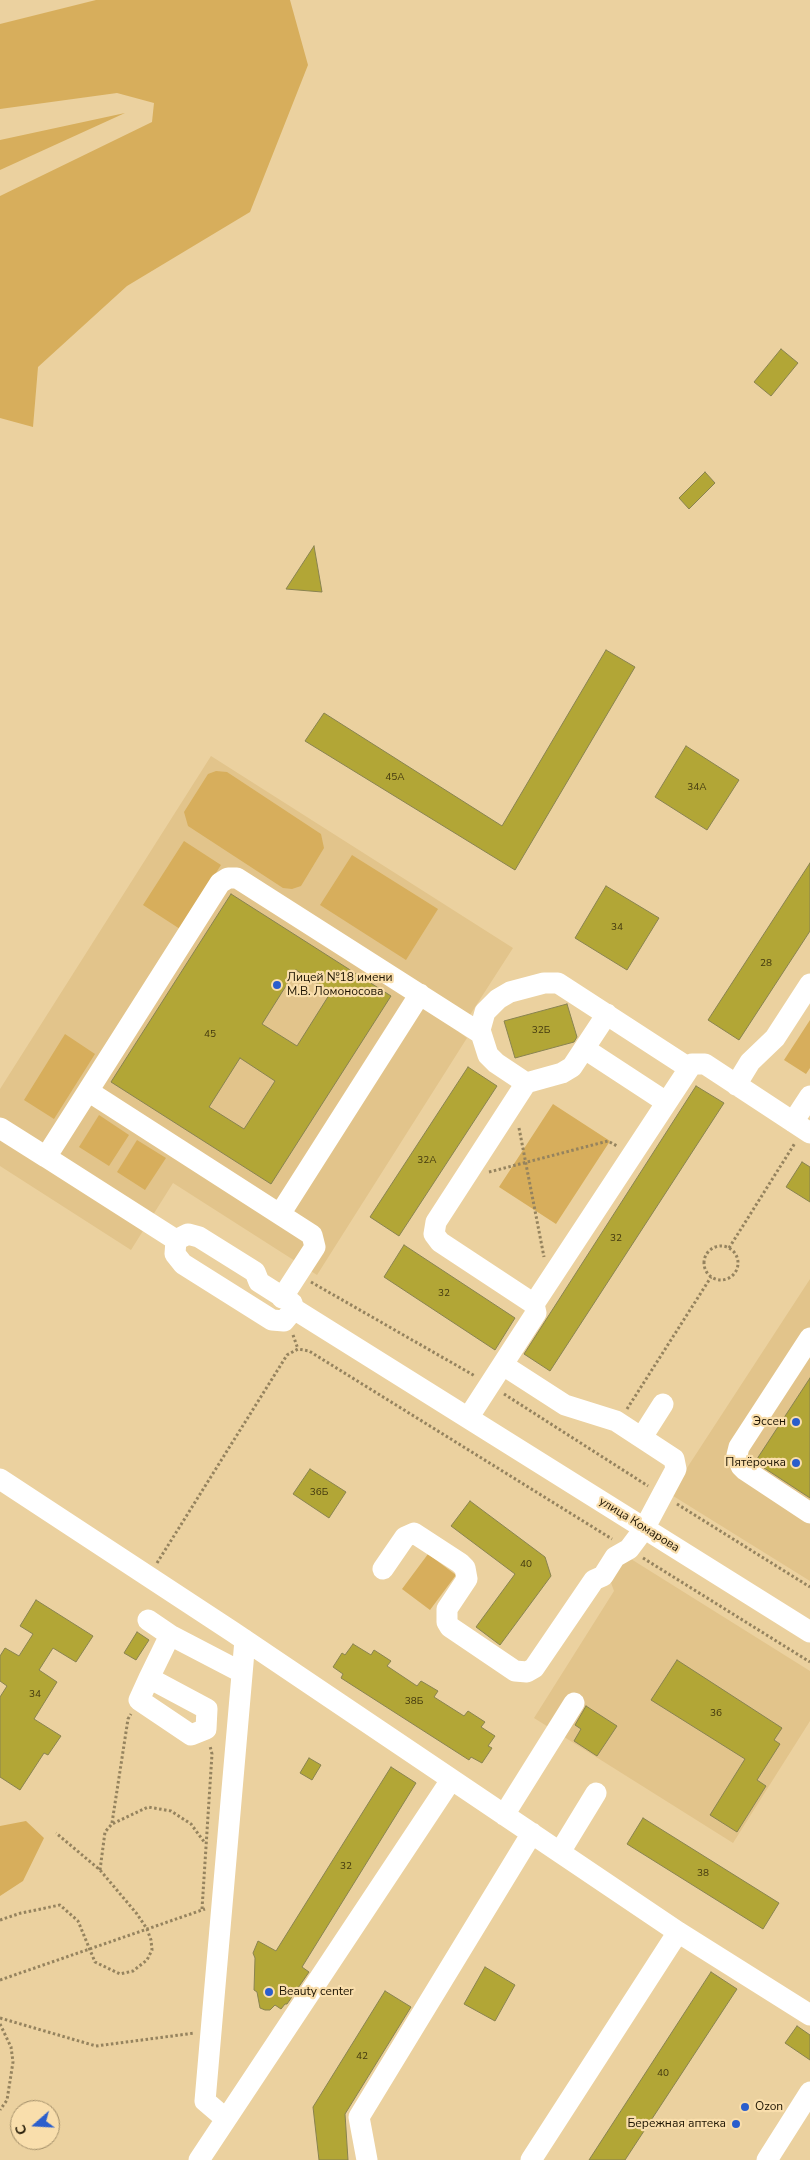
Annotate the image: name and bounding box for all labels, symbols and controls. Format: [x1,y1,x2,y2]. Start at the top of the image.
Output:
house number: 45А [385,772,405,784]
house number: 34А [687,782,707,794]
house number: 34 [611,922,623,934]
house number: 28 [760,958,772,970]
place label: Лицей №18 имени М.В. Ломоносова [287,971,393,999]
marker: Лицей №18 имени М.В. Ломоносова [271,979,283,991]
house number: 32Б [532,1025,550,1037]
house number: 45 [204,1029,216,1041]
house number: 32А [417,1155,437,1167]
house number: 32 [610,1233,622,1245]
house number: 32 [438,1288,450,1300]
place label: Эссен [753,1415,786,1429]
marker: Эссен [790,1416,802,1428]
place label: Пятёрочка [725,1456,786,1470]
marker: Пятёрочка [790,1457,802,1469]
house number: 36Б [310,1487,328,1499]
street label: улица Комарова [596,1494,682,1556]
house number: 40 [520,1559,532,1571]
house number: 34 [29,1689,41,1701]
house number: 38Б [405,1696,423,1708]
house number: 36 [710,1708,722,1720]
house number: 32 [340,1861,352,1873]
house number: 38 [697,1868,709,1880]
place label: Beauty center [279,1985,354,1999]
marker: Beauty center [263,1986,275,1998]
house number: 42 [356,2051,368,2063]
house number: 40 [657,2068,669,2080]
north arrow [10,2100,60,2150]
place label: Ozon [755,2100,783,2114]
marker: Ozon [739,2101,751,2113]
place label: Бережная аптека [627,2117,726,2131]
marker: Бережная аптека [730,2118,742,2130]
text: С [11,2122,32,2137]

